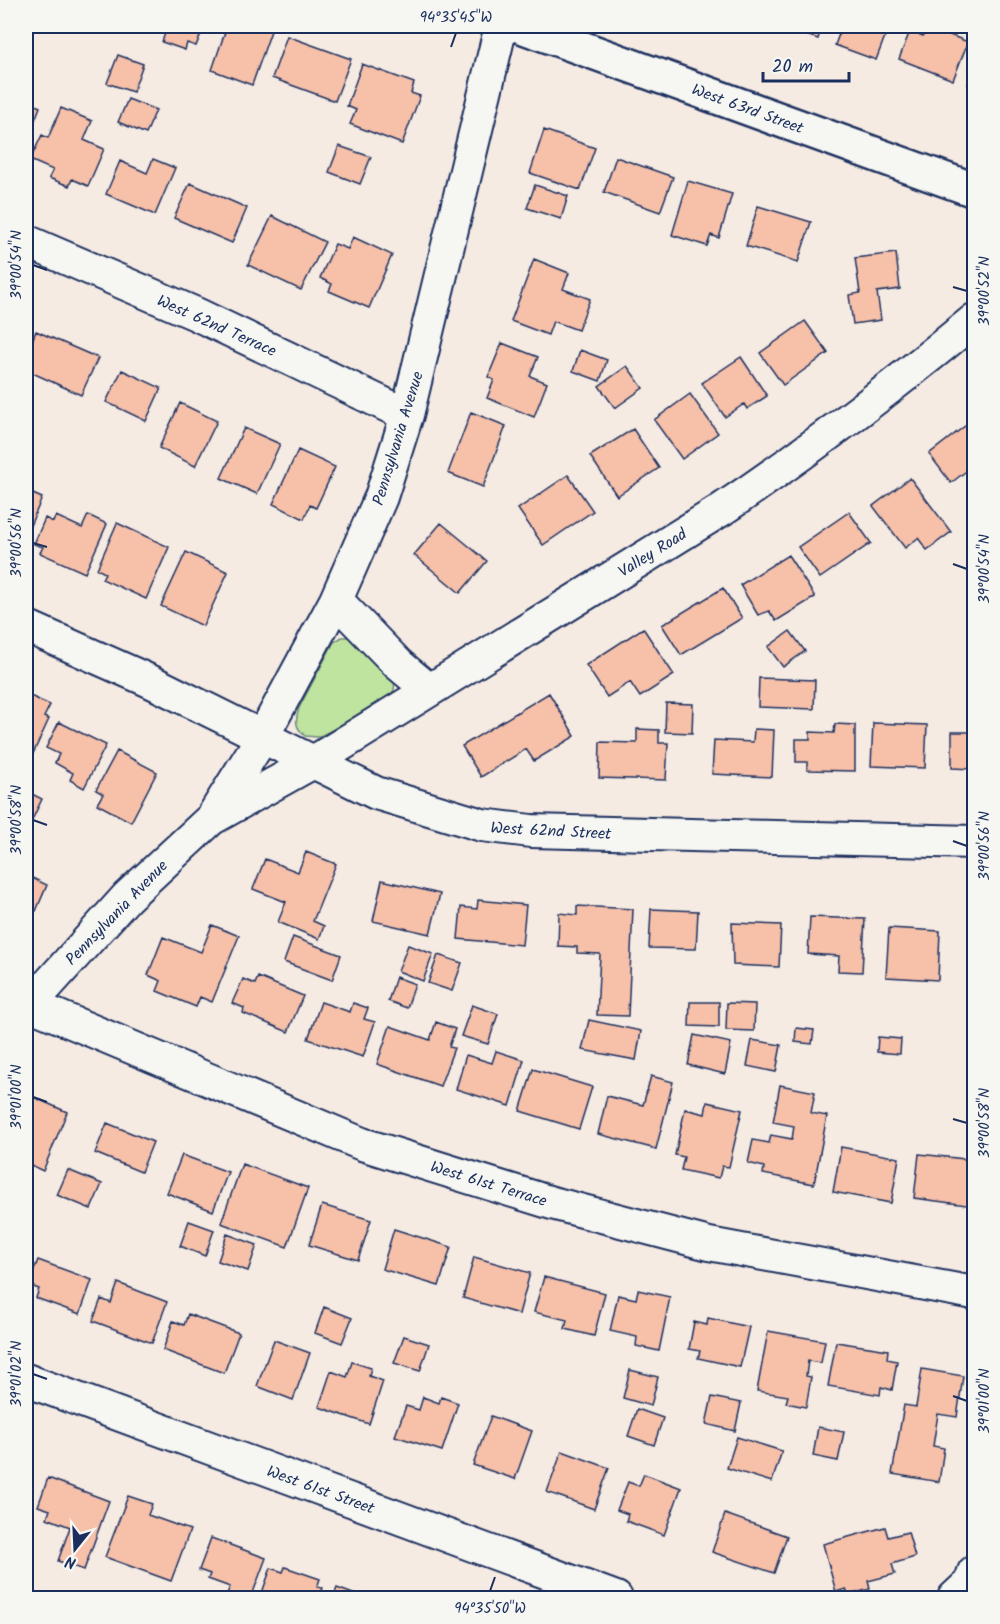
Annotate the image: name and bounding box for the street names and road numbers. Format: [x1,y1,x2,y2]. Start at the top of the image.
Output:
street label: West 63rd Street [688,78,808,142]
street label: West 62nd Terrace [153,289,280,364]
street label: Pennsylvania Avenue [366,368,431,508]
street label: Valley Road [613,522,693,584]
street label: West 62nd Street [490,816,613,847]
street label: Pennsylvania Avenue [60,854,174,972]
street label: West 61st Terrace [427,1155,550,1214]
street label: West 61st Street [263,1459,379,1522]

